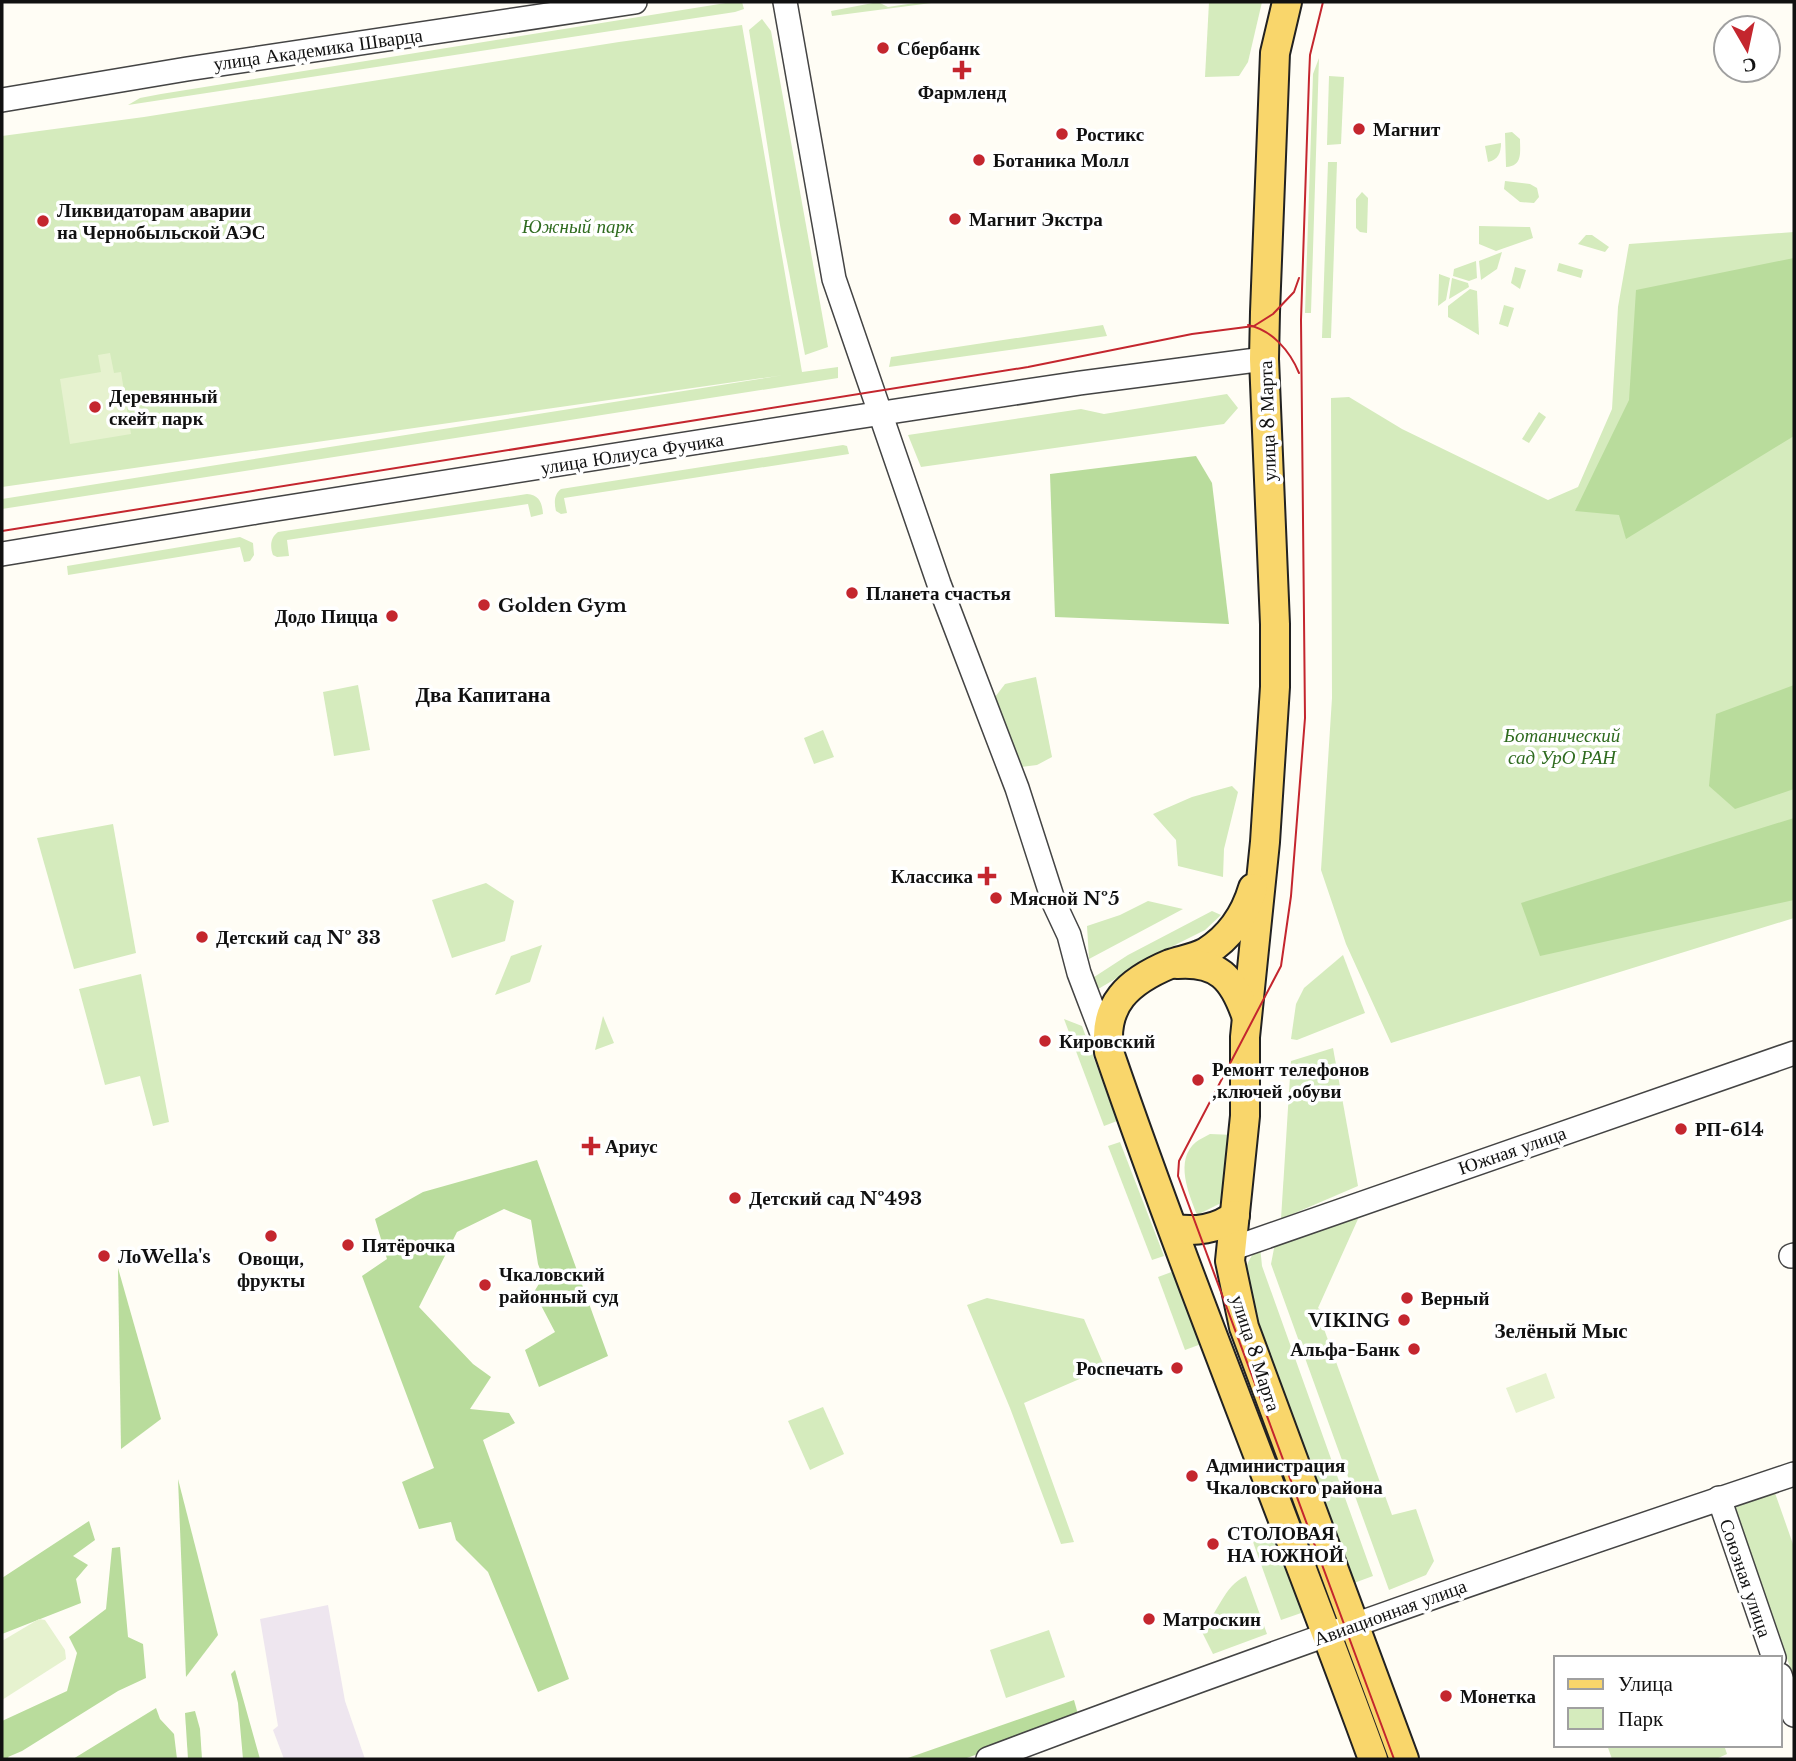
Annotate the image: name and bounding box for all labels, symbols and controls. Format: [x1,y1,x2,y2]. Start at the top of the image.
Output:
north arrow [1712,14,1782,84]
street label: улица Академика Шварца [212,23,425,76]
place label: Сбербанк [897,37,980,60]
marker: Сбербанк [875,40,891,56]
text: С [1741,53,1758,78]
marker: Фармленд [954,62,970,78]
place label: Фармленд [918,81,1007,104]
place label: Магнит [1373,118,1441,141]
marker: Магнит [1351,121,1367,137]
place label: Ростикс [1076,123,1144,146]
marker: Ростикс [1054,126,1070,142]
place label: Ботаника Молл [993,149,1130,172]
marker: Ботаника Молл [971,152,987,168]
place label: Ликвидаторам аварии на Чернобыльской АЭС [57,199,265,244]
place label: Магнит Экстра [969,208,1103,231]
marker: Магнит Экстра [947,211,963,227]
marker: Ликвидаторам аварии на Чернобыльской АЭС [35,213,51,229]
park label: Южный парк [521,215,635,238]
street label: улица 8 Марта [1254,360,1281,482]
place label: Деревянный скейт парк [109,385,218,430]
marker: Деревянный скейт парк [87,399,103,415]
street label: улица Юлиуса Фучика [539,428,726,479]
place label: Планета счастья [866,582,1011,605]
marker: Планета счастья [844,585,860,601]
place label: Golden Gym [498,594,627,617]
marker: Golden Gym [476,597,492,613]
place label: Додо Пицца [275,605,378,628]
marker: Додо Пицца [384,608,400,624]
district label: Два Капитана [416,682,551,708]
park label: Ботанический сад УрО РАН [1503,724,1621,769]
place label: Классика [891,865,973,888]
marker: Классика [979,868,995,884]
place label: Мясной №5 [1010,887,1120,910]
marker: Мясной №5 [988,890,1004,906]
place label: Детский сад № 33 [216,926,381,949]
marker: Детский сад № 33 [194,929,210,945]
place label: Кировский [1059,1030,1155,1053]
marker: Кировский [1037,1033,1053,1049]
place label: Ремонт телефонов ,ключей ,обуви [1212,1058,1369,1103]
marker: Ремонт телефонов ,ключей ,обуви [1190,1072,1206,1088]
place label: РП-614 [1695,1118,1764,1141]
street label: Южная улица [1455,1121,1570,1180]
marker: РП-614 [1673,1121,1689,1137]
place label: Ариус [605,1135,658,1158]
marker: Ариус [583,1138,599,1154]
place label: Детский сад №493 [749,1187,922,1210]
marker: Детский сад №493 [727,1190,743,1206]
marker: Овощи, фрукты [263,1228,279,1244]
place label: Пятёрочка [362,1234,456,1257]
marker: Пятёрочка [340,1237,356,1253]
place label: ЛоWella's [118,1245,211,1268]
place label: Овощи, фрукты [237,1247,305,1292]
marker: ЛоWella's [96,1248,112,1264]
place label: Чкаловский районный суд [499,1263,619,1308]
marker: Чкаловский районный суд [477,1277,493,1293]
place label: Верный [1421,1287,1489,1310]
marker: Верный [1399,1290,1415,1306]
street label: улица 8 Марта [1226,1292,1285,1415]
place label: VIKING [1308,1309,1390,1332]
marker: VIKING [1396,1312,1412,1328]
district label: Зелёный Мыс [1494,1318,1628,1344]
place label: Альфа-Банк [1290,1338,1400,1361]
marker: Альфа-Банк [1406,1341,1422,1357]
place label: Роспечать [1076,1357,1163,1380]
marker: Роспечать [1169,1360,1185,1376]
place label: Администрация Чкаловского района [1206,1454,1383,1499]
marker: Администрация Чкаловского района [1184,1468,1200,1484]
street label: Союзная улица [1715,1516,1777,1641]
place label: СТОЛОВАЯ НА ЮЖНОЙ [1227,1522,1344,1567]
marker: СТОЛОВАЯ НА ЮЖНОЙ [1205,1536,1221,1552]
street label: Авиационная улица [1311,1574,1470,1651]
place label: Матроскин [1163,1608,1261,1631]
marker: Матроскин [1141,1611,1157,1627]
legend [1554,1656,1782,1747]
text: Улица [1618,1671,1673,1697]
place label: Монетка [1460,1685,1537,1708]
marker: Монетка [1438,1688,1454,1704]
text: Парк [1618,1706,1664,1732]

